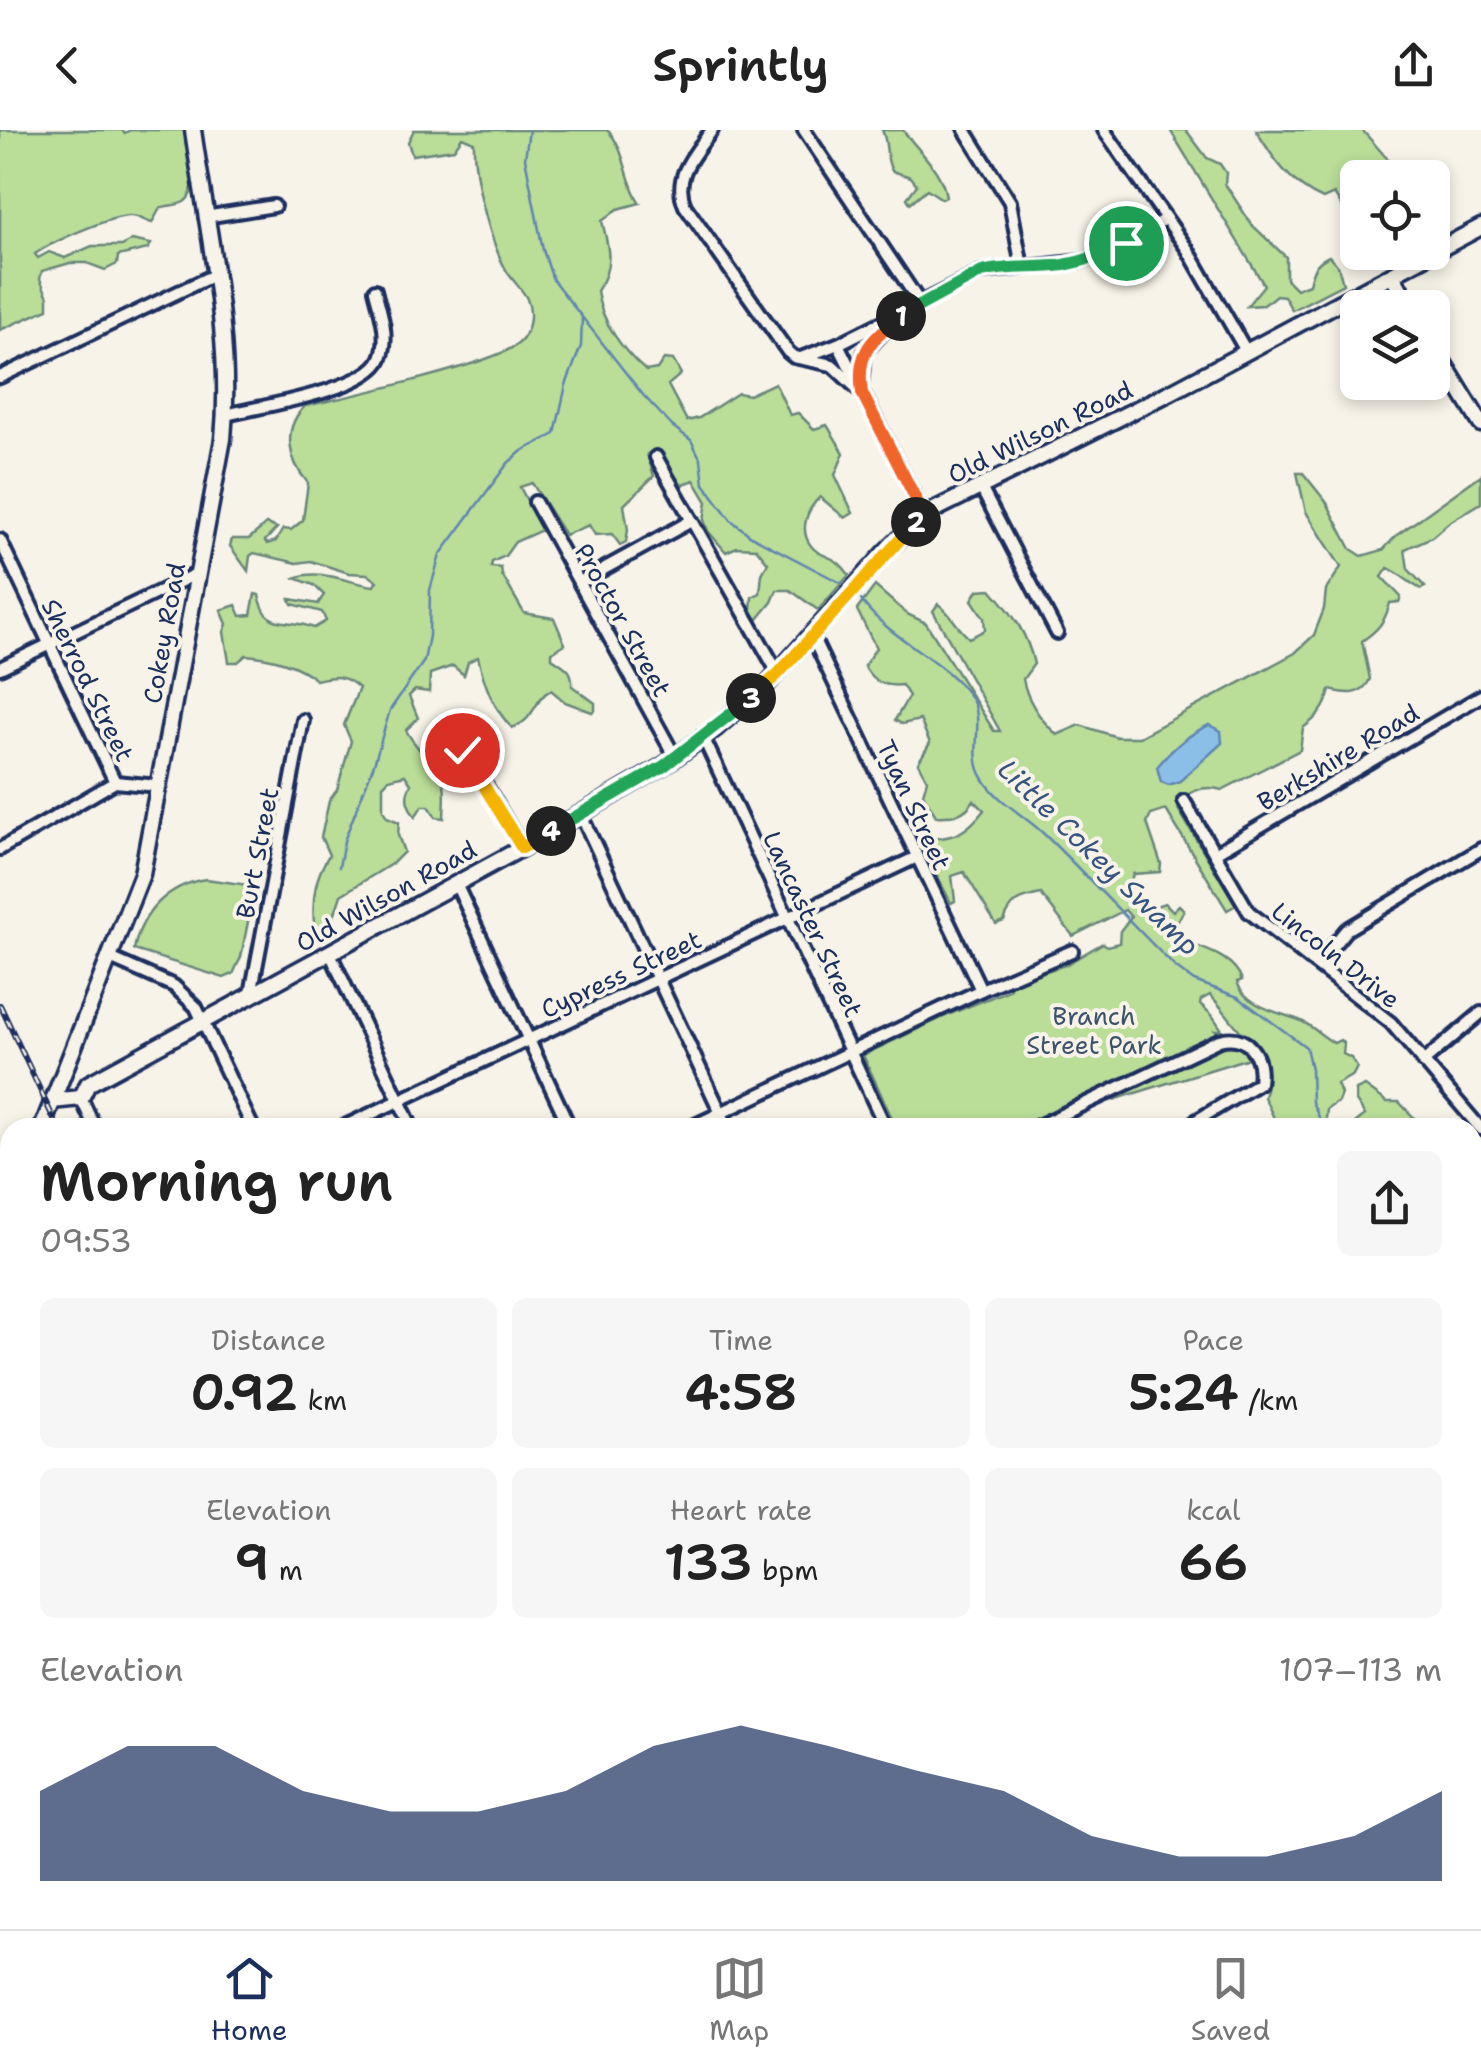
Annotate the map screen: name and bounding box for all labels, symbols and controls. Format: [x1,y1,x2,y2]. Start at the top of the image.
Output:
text: Sprintly [652,35,829,95]
icon: back [40,38,95,93]
icon: share [1386,38,1441,93]
map controls [1340,160,1450,400]
button: locate [1340,160,1450,270]
pin [1084,201,1169,286]
icon: arrive [1099,216,1154,271]
button: layers [1340,290,1450,400]
pin: 1 [876,291,926,341]
text: 1 [895,297,907,335]
street label: Old Wilson Road [942,372,1138,492]
pin: 2 [891,497,941,547]
text: 2 [906,503,926,541]
street label: Proctor Street [567,537,679,703]
street label: Cokey Road [135,560,193,706]
street label: Sherrod Street [34,593,142,767]
pin: 3 [726,673,776,723]
text: 3 [741,679,761,717]
street label: Berkshire Road [1251,695,1425,819]
pin [420,708,505,793]
icon: check [435,723,490,778]
street label: Tyan Street [869,734,959,876]
water label: Little Cokey Swamp [989,750,1209,964]
street label: Burt Street [228,785,286,921]
pin: 4 [526,806,576,856]
text: 4 [541,812,561,850]
street label: Lancaster Street [755,826,871,1022]
street label: Old Wilson Road [289,832,483,960]
street label: Lincoln Drive [1265,894,1407,1016]
street label: Cypress Street [535,922,707,1026]
park label: Branch Street Park [1026,999,1162,1062]
text: Morning run [40,1144,393,1218]
button: share [1337,1151,1442,1256]
text: 09:53 [40,1219,132,1262]
text: Distance [211,1321,326,1359]
text: Time [709,1321,773,1359]
text: Pace [1183,1321,1244,1359]
text: 0.92 [190,1359,298,1426]
text: 4:58 [684,1359,798,1426]
text: 5:24 [1128,1359,1239,1426]
text: km [298,1381,347,1419]
text: /km [1239,1381,1298,1419]
text: Elevation [206,1491,331,1529]
text: Heart rate [670,1491,812,1529]
text: kcal [1186,1491,1241,1529]
text: 9 [234,1529,269,1596]
text: 133 [664,1529,752,1596]
text: 66 [1178,1529,1248,1596]
text: m [269,1551,303,1589]
text: bpm [752,1551,818,1589]
text: Elevation [40,1648,183,1691]
text: 107–113 m [1279,1648,1442,1691]
tab: Home [211,1951,288,2049]
tab: Map [709,1951,769,2049]
tab: Saved [1191,1951,1270,2049]

